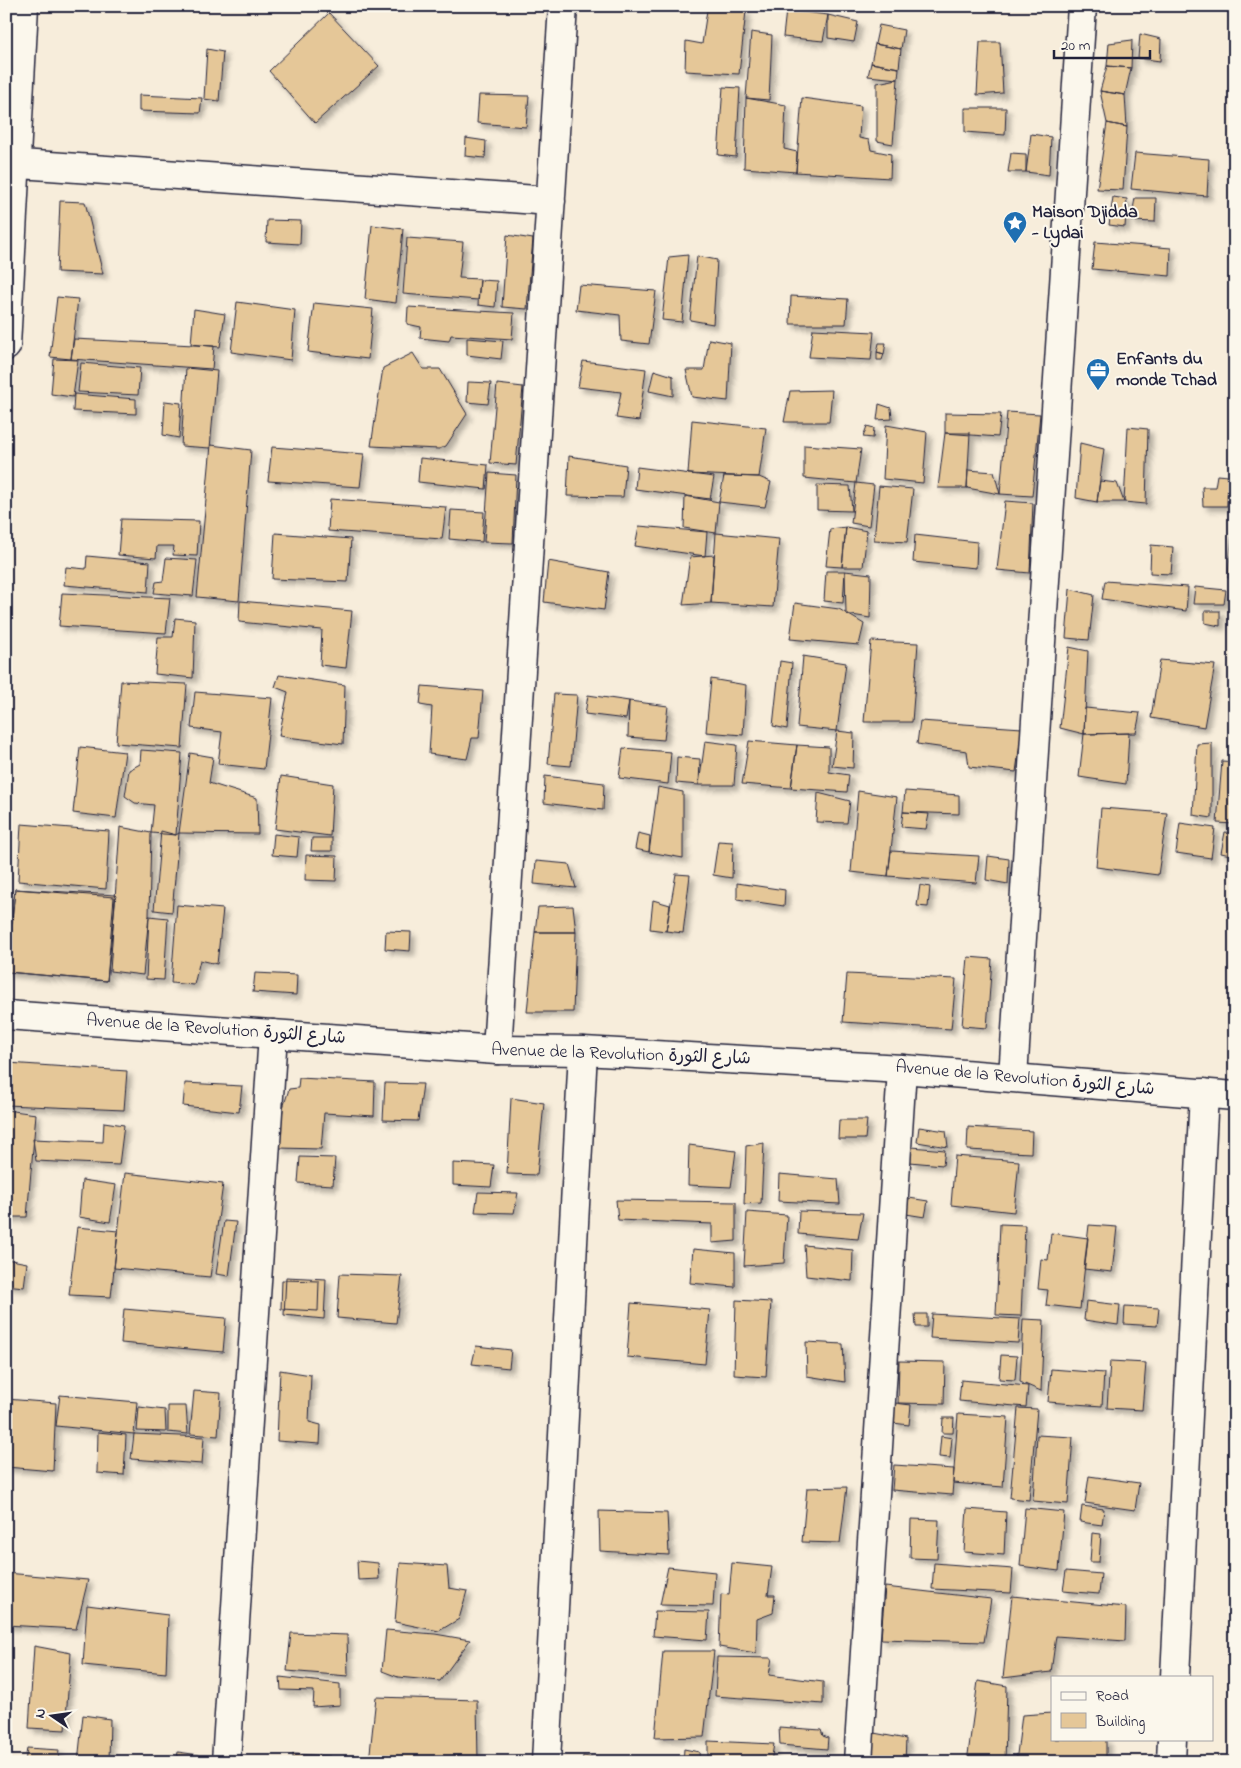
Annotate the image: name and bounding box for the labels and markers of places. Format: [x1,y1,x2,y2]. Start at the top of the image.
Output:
place label: Maison Djidda - Lydai [1031,200,1138,248]
place icon: Maison Djidda - Lydai [1002,210,1028,244]
place label: Enfants du monde Tchad [1116,347,1218,394]
office icon: Enfants du monde Tchad [1085,357,1111,391]

